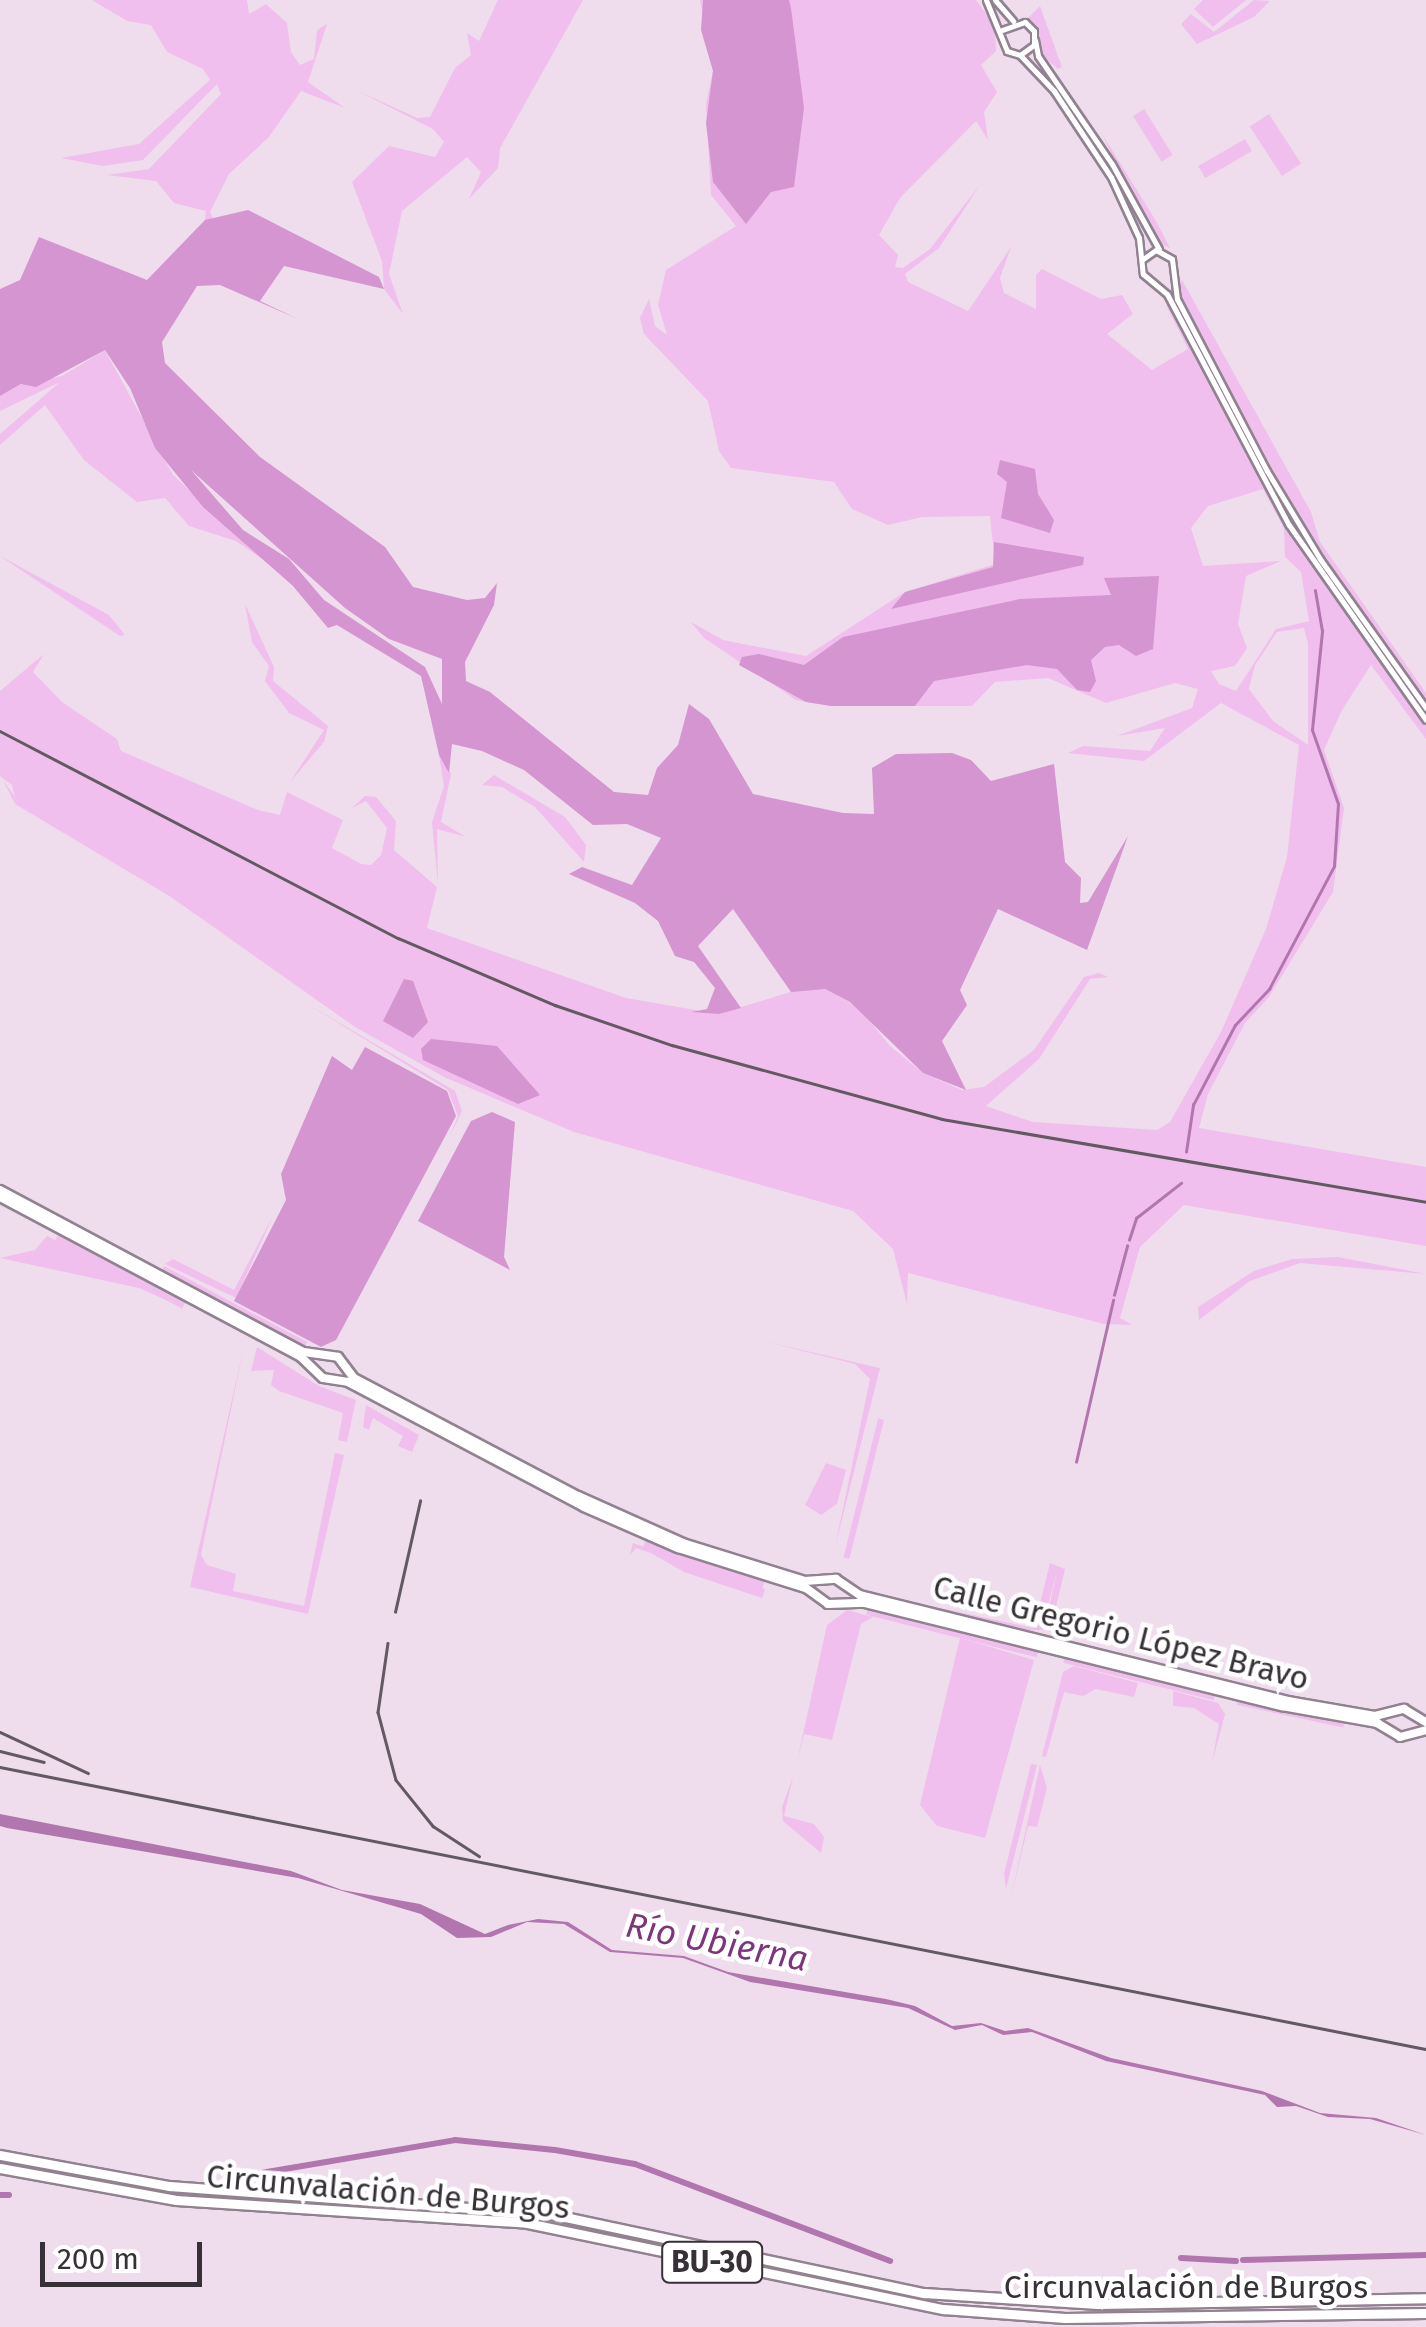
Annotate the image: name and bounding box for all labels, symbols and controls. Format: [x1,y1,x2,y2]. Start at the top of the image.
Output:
street label: Calle Gregorio López Bravo [929,1568,1313,1698]
water label: Río Ubierna [622,1904,812,1980]
street label: Circunvalación de Burgos [205,2157,571,2227]
scale bar [45,2222,208,2284]
road number: BU-30 [660,2237,764,2287]
text: 200 m [57,2241,139,2277]
street label: Circunvalación de Burgos [1004,2268,1368,2306]

